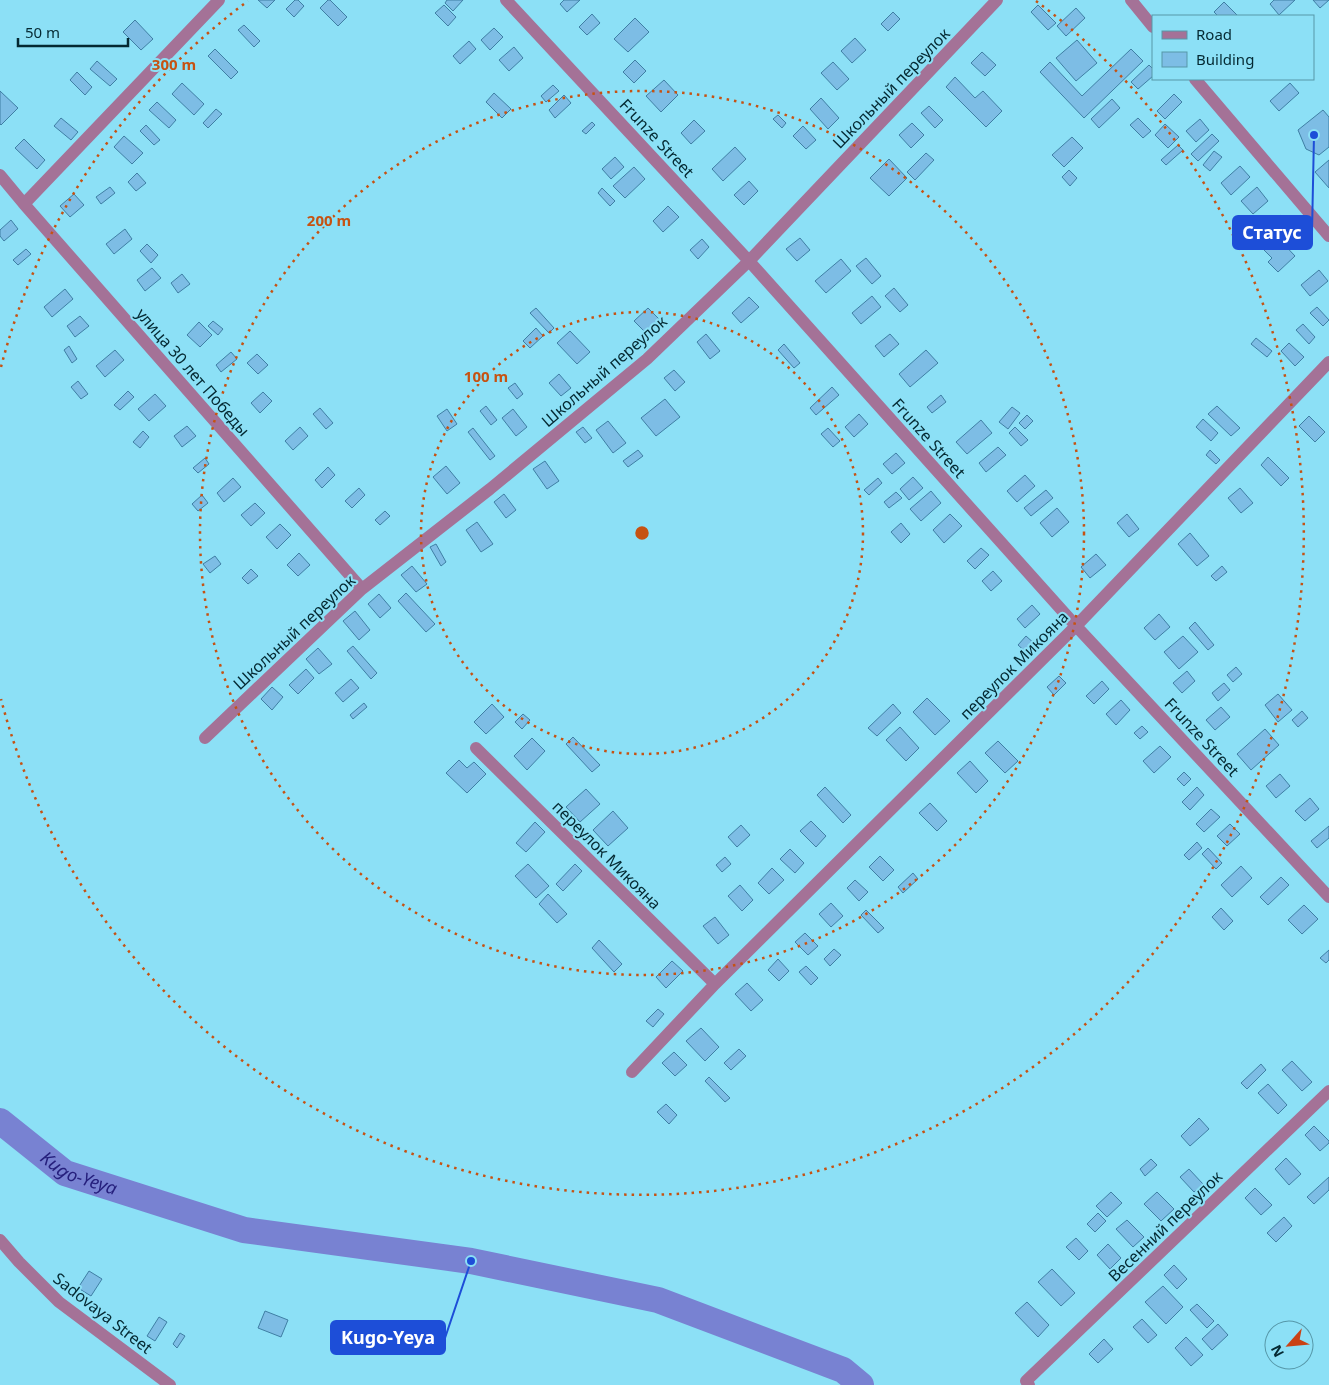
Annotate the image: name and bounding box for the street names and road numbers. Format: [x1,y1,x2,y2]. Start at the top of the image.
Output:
street label: Школьный переулок [828,23,955,153]
street label: Frunze Street [615,94,699,182]
street label: улица 30 лет Победы [131,303,255,441]
street label: Школьный переулок [537,310,672,432]
street label: Frunze Street [887,393,971,483]
street label: Школьный переулок [228,569,360,695]
street label: переулок Микояна [955,606,1073,724]
street label: Frunze Street [1160,693,1244,781]
street label: переулок Микояна [548,796,666,914]
street label: Весенний переулок [1103,1165,1227,1286]
street label: Sadovaya Street [49,1267,157,1359]

